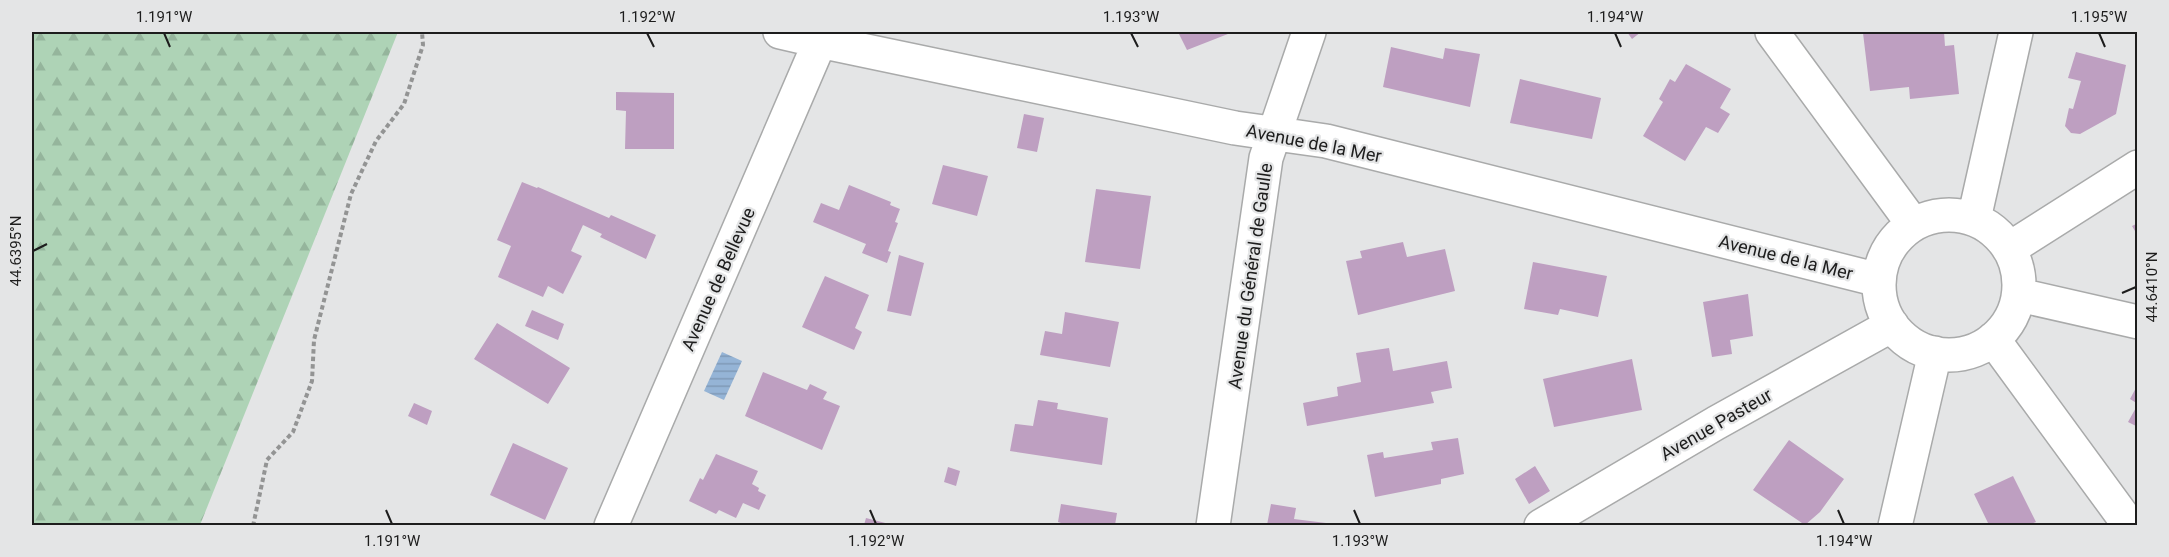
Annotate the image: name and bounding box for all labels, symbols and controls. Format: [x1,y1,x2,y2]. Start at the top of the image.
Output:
text: 1.191°W [136,8,192,26]
text: 1.192°W [619,8,675,26]
text: 1.193°W [1103,8,1159,26]
text: 1.194°W [1587,8,1643,26]
text: 1.195°W [2071,8,2127,26]
street label: Avenue de la Mer [1245,120,1383,166]
street label: Avenue du Général de Gaulle [1224,162,1276,390]
street label: Avenue de Bellevue [677,204,759,354]
text: 44.6395°N [7,216,25,286]
street label: Avenue de la Mer [1717,230,1855,284]
text: 44.6410°N [2143,252,2161,322]
street label: Avenue Pasteur [1657,384,1775,464]
text: 1.191°W [364,532,420,550]
text: 1.192°W [848,532,904,550]
text: 1.193°W [1332,532,1388,550]
text: 1.194°W [1816,532,1872,550]

